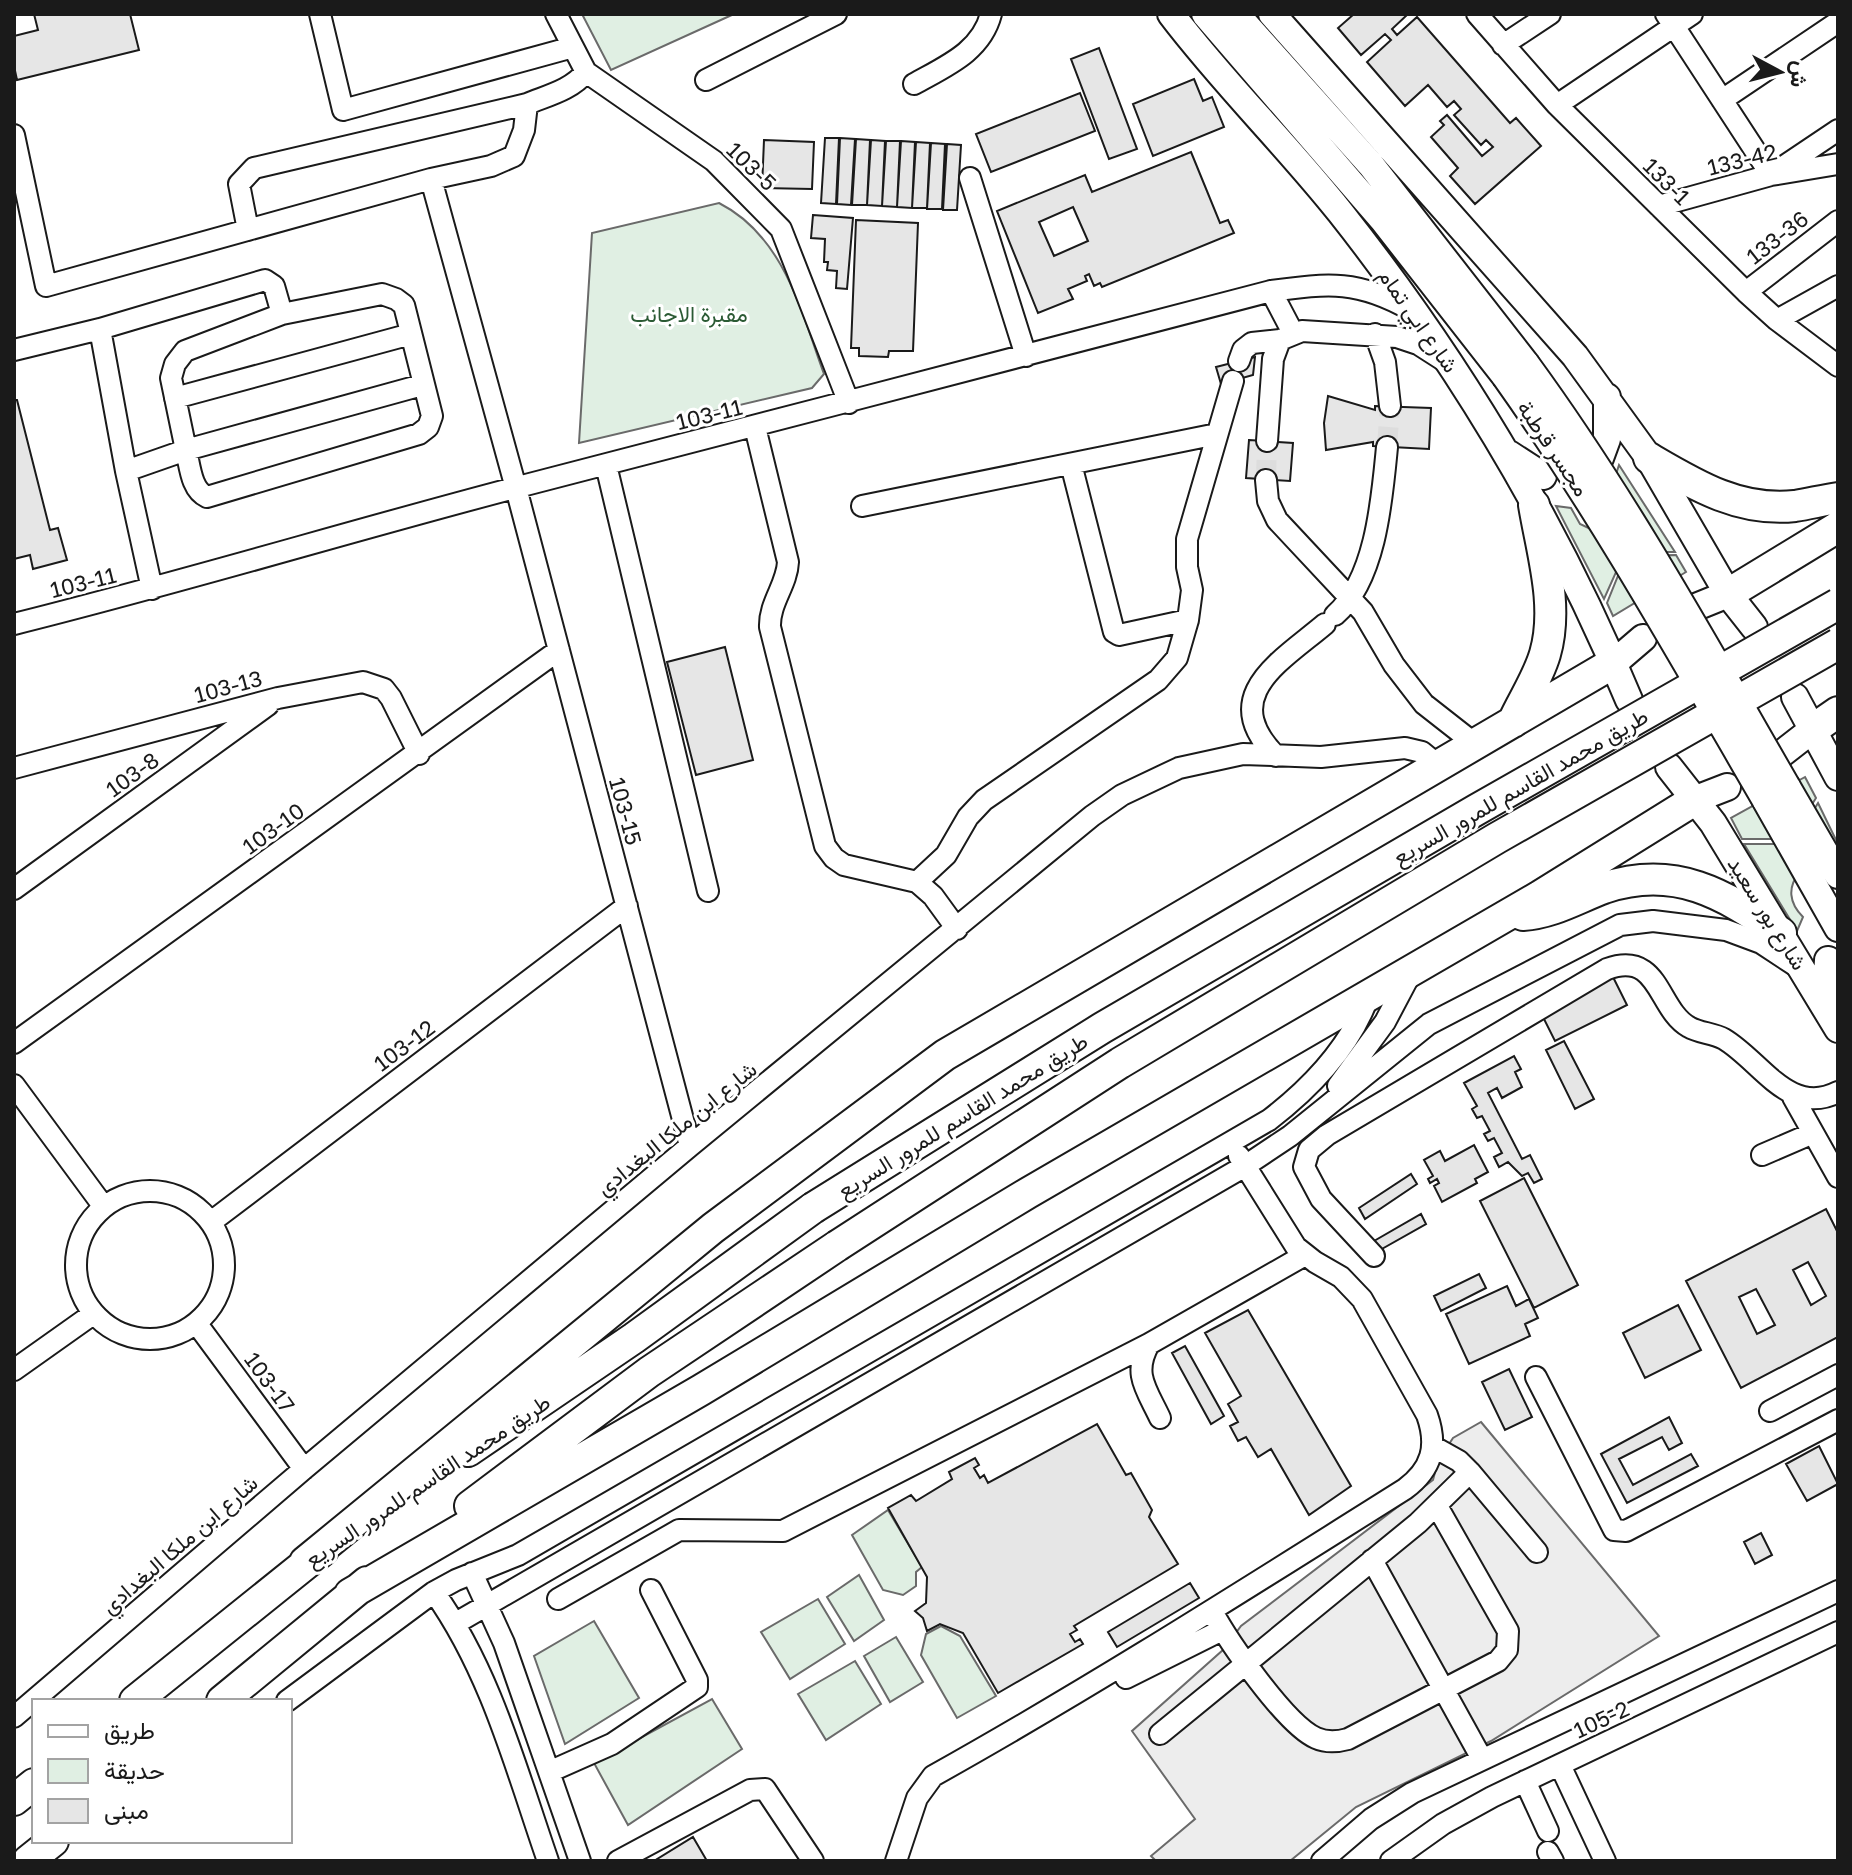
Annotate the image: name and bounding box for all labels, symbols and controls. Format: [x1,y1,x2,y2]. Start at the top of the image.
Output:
north arrow [1740,32,1820,112]
text: ش [1784,60,1815,89]
street label: 103-5 [722,136,782,196]
street label: 133-42 [1704,137,1780,181]
street label: 133-1 [1638,152,1696,210]
street label: 133-36 [1741,205,1813,269]
street label: شارع ابي تمام [1368,263,1465,381]
park label: مقبرة الاجانب [630,300,748,328]
street label: 103-11 [673,393,745,435]
street label: مجسر قرطبة [1511,395,1596,501]
street label: 103-11 [47,561,119,603]
street label: 103-13 [191,664,265,708]
street label: طريق محمد القاسم للمرور السريع [1388,702,1653,872]
street label: 103-8 [100,746,164,802]
street label: 103-15 [604,774,648,848]
street label: 103-10 [237,797,309,859]
street label: شارع بور سعيد [1721,851,1814,976]
street label: 103-12 [368,1013,440,1077]
street label: طريق محمد القاسم للمرور السريع [832,1027,1093,1205]
street label: شارع ابن ملكا البغدادي [590,1055,765,1206]
street label: 103-17 [239,1347,301,1417]
street label: طريق محمد القاسم للمرور السريع [299,1388,556,1574]
street label: شارع ابن ملكا البغدادي [95,1469,267,1624]
street label: 105-2 [1569,1694,1633,1744]
legend [32,1699,292,1843]
text: طريق [104,1715,155,1746]
text: حديقة [104,1755,165,1785]
text: مبنى [104,1795,149,1825]

